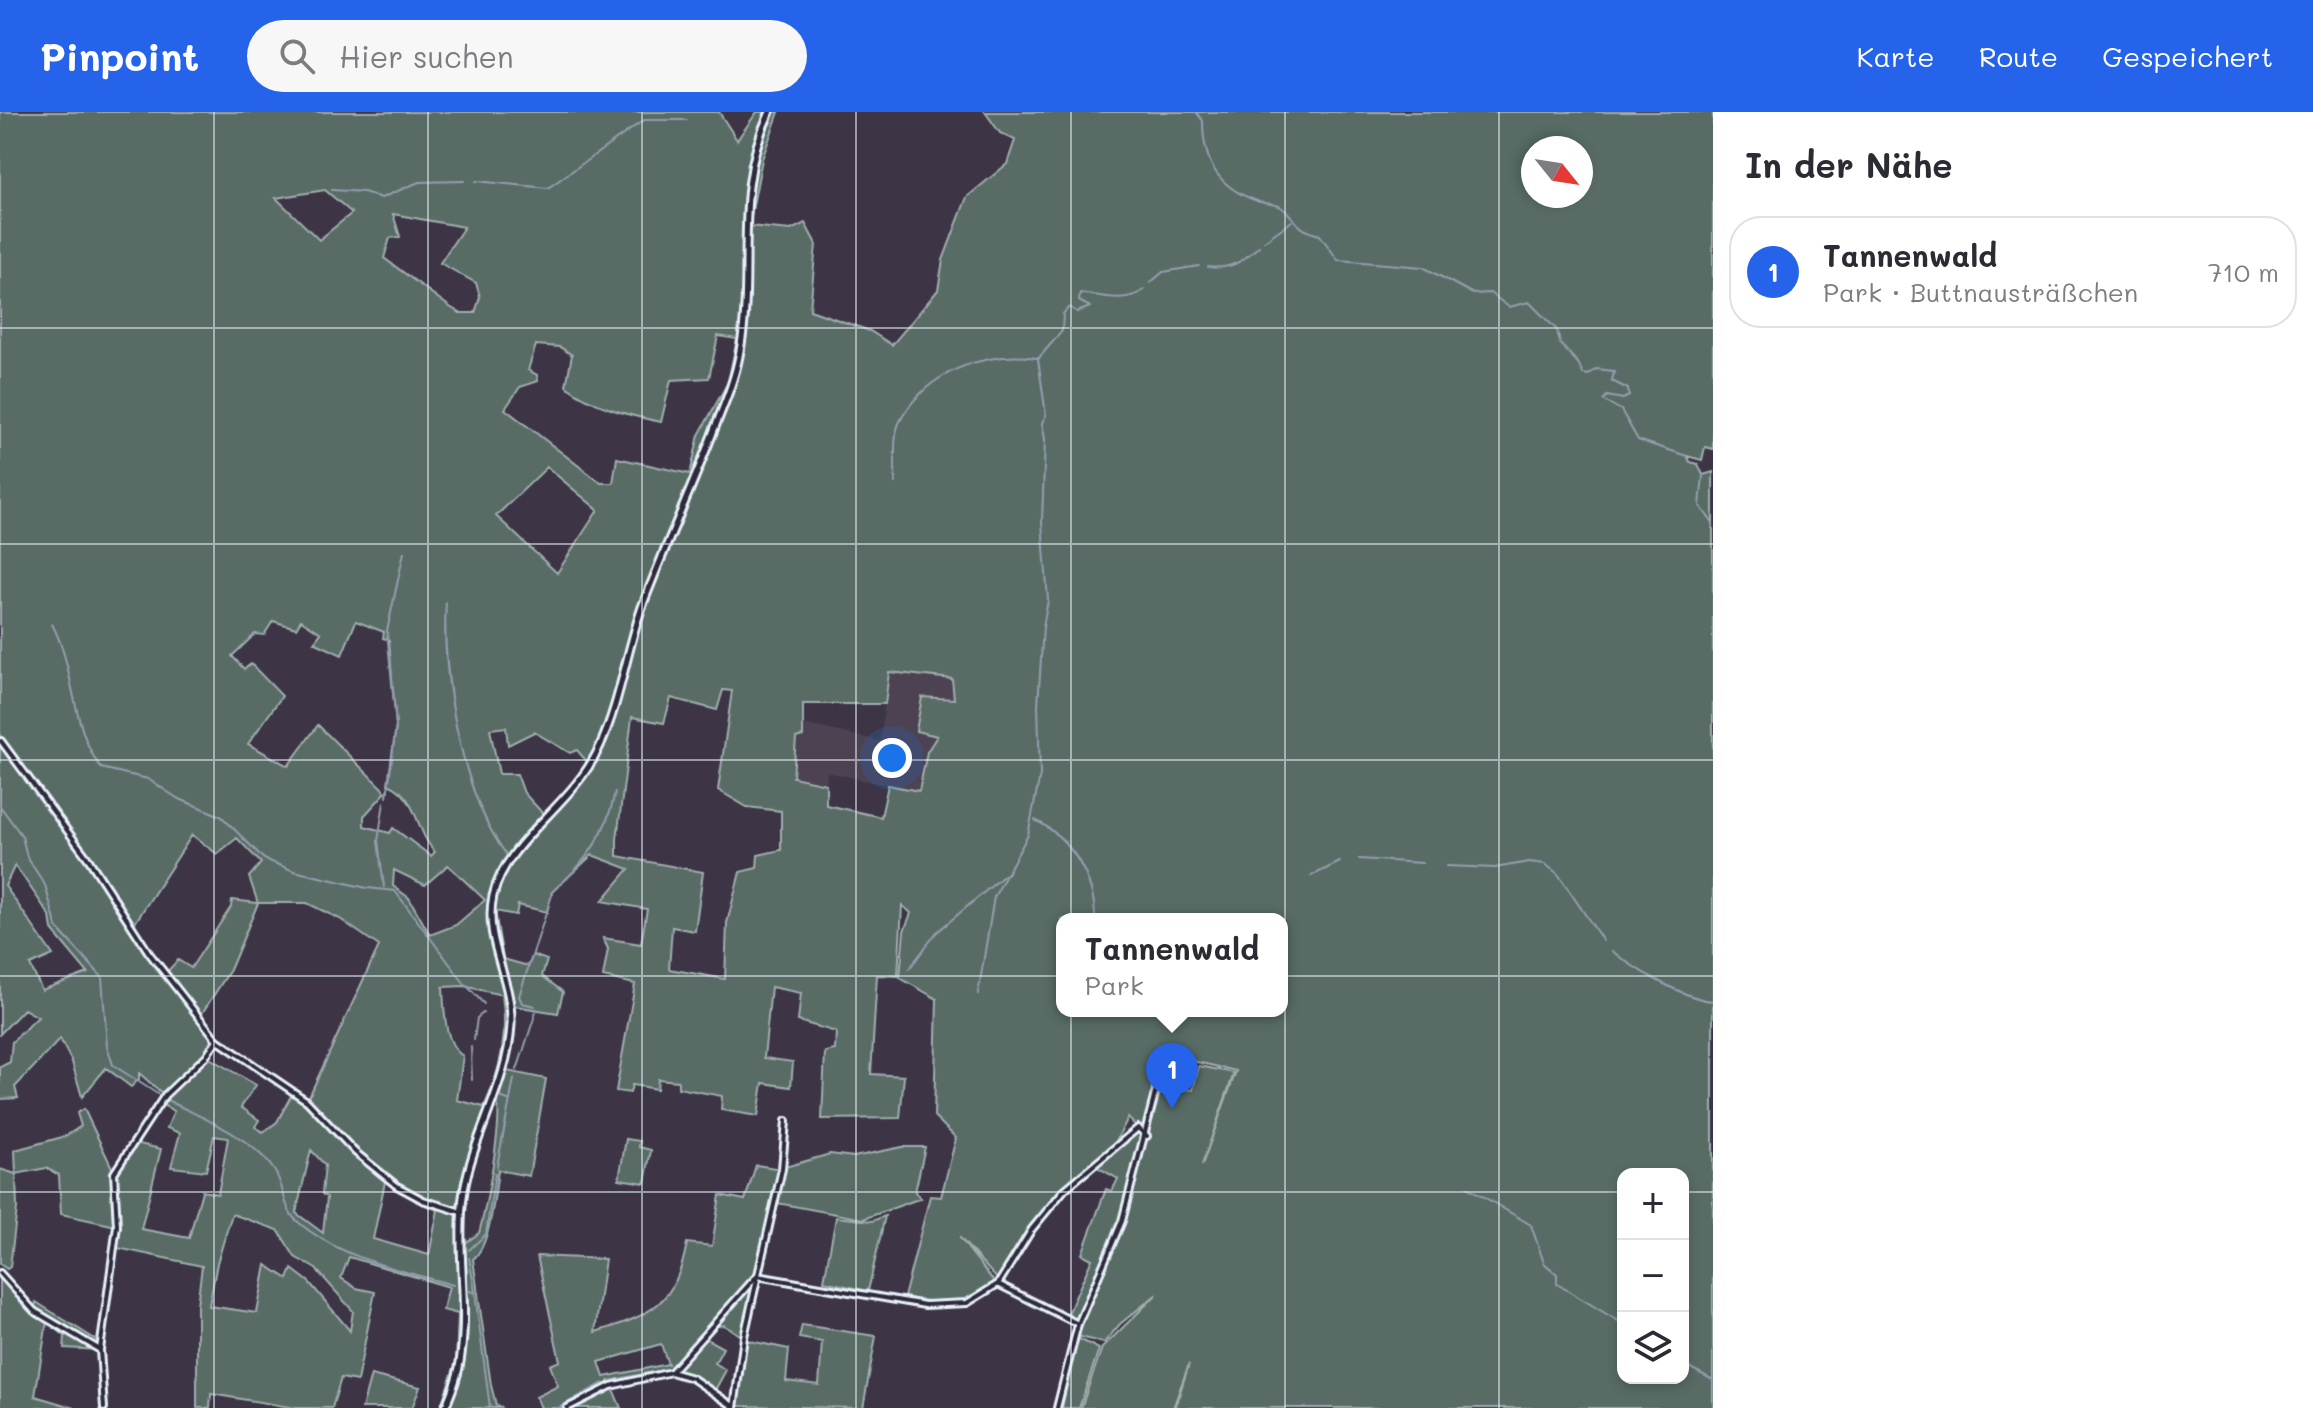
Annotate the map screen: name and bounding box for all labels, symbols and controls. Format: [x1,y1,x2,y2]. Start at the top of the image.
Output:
search box [247,20,807,92]
text: Pinpoint [40,31,199,81]
icon: search [275,34,319,78]
text: Hier suchen [339,36,514,76]
text: Karte [1856,38,1935,74]
text: Route [1979,38,2058,74]
text: Gespeichert [2102,38,2273,74]
north arrow [1521,136,1593,208]
text: In der Nähe [1745,142,1953,187]
text: Tannenwald [1823,235,1997,275]
text: 1 [1767,255,1779,289]
text: 710 m [2208,255,2279,289]
text: Park · Buttnausträßchen [1823,275,2138,309]
your location [872,738,912,778]
popup [1056,913,1288,1017]
text: Tannenwald [1085,928,1259,968]
text: Park [1085,968,1144,1002]
pin: 1 [1146,1043,1198,1109]
map controls [1617,1168,1689,1384]
button: + [1617,1168,1689,1240]
button: − [1617,1240,1689,1312]
button: layers [1617,1312,1689,1384]

